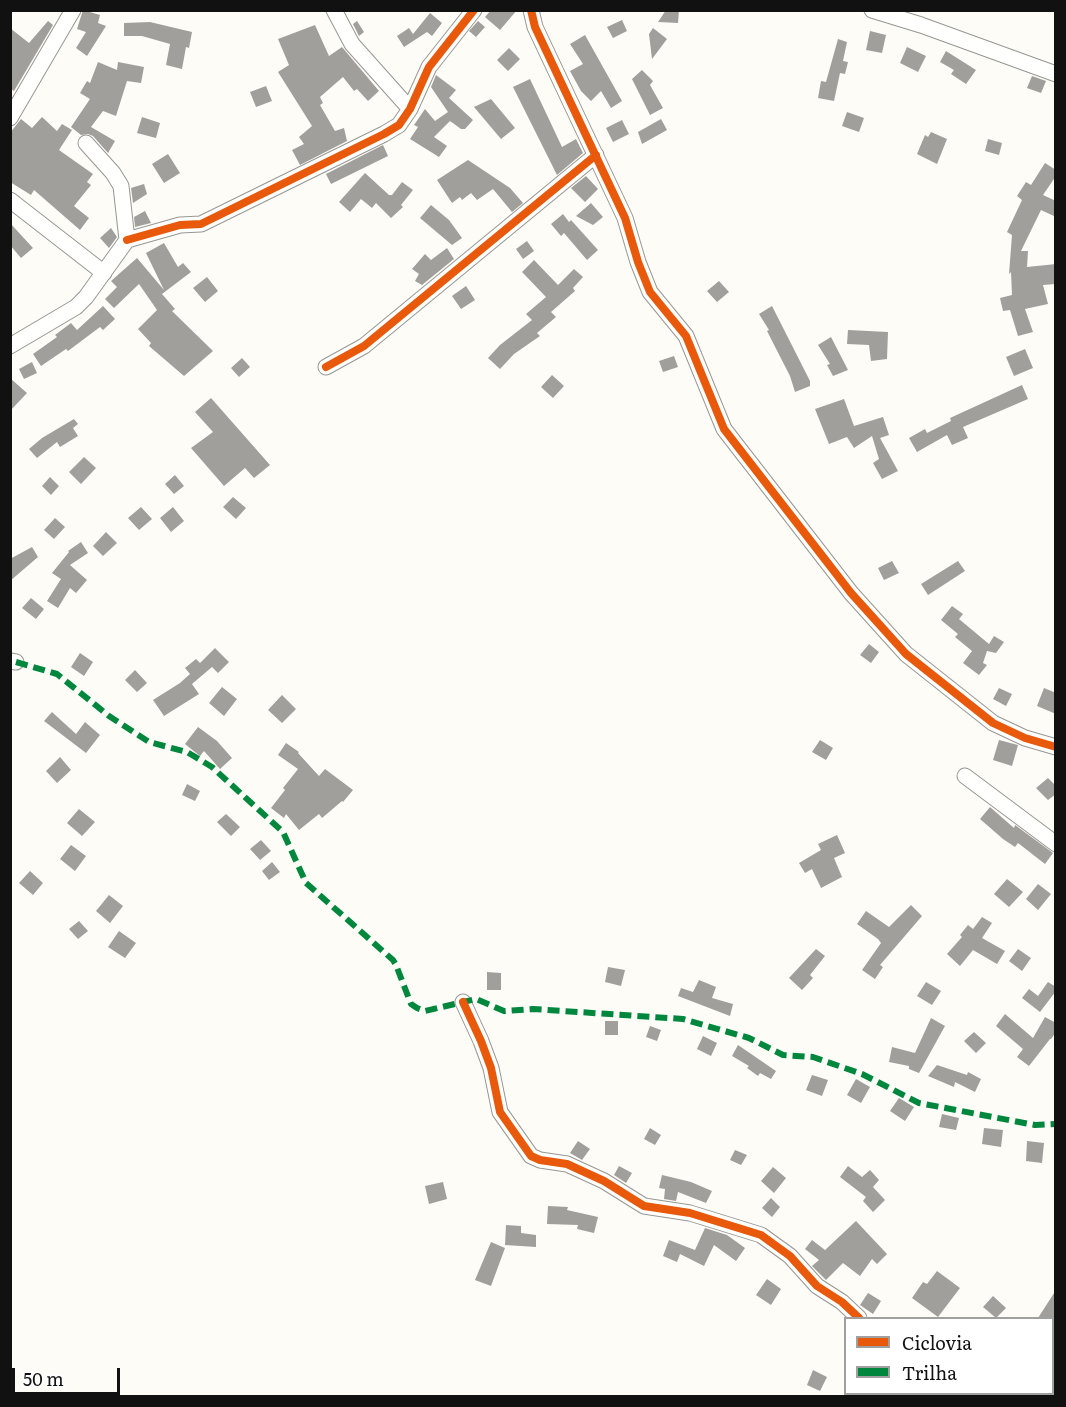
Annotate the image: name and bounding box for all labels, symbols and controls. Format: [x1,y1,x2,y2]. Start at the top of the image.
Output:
legend [844,1317,1054,1395]
text: Ciclovia [902,1329,972,1356]
scale bar [15,1356,123,1394]
text: Trilha [902,1359,957,1386]
text: 50 m [23,1365,64,1392]

